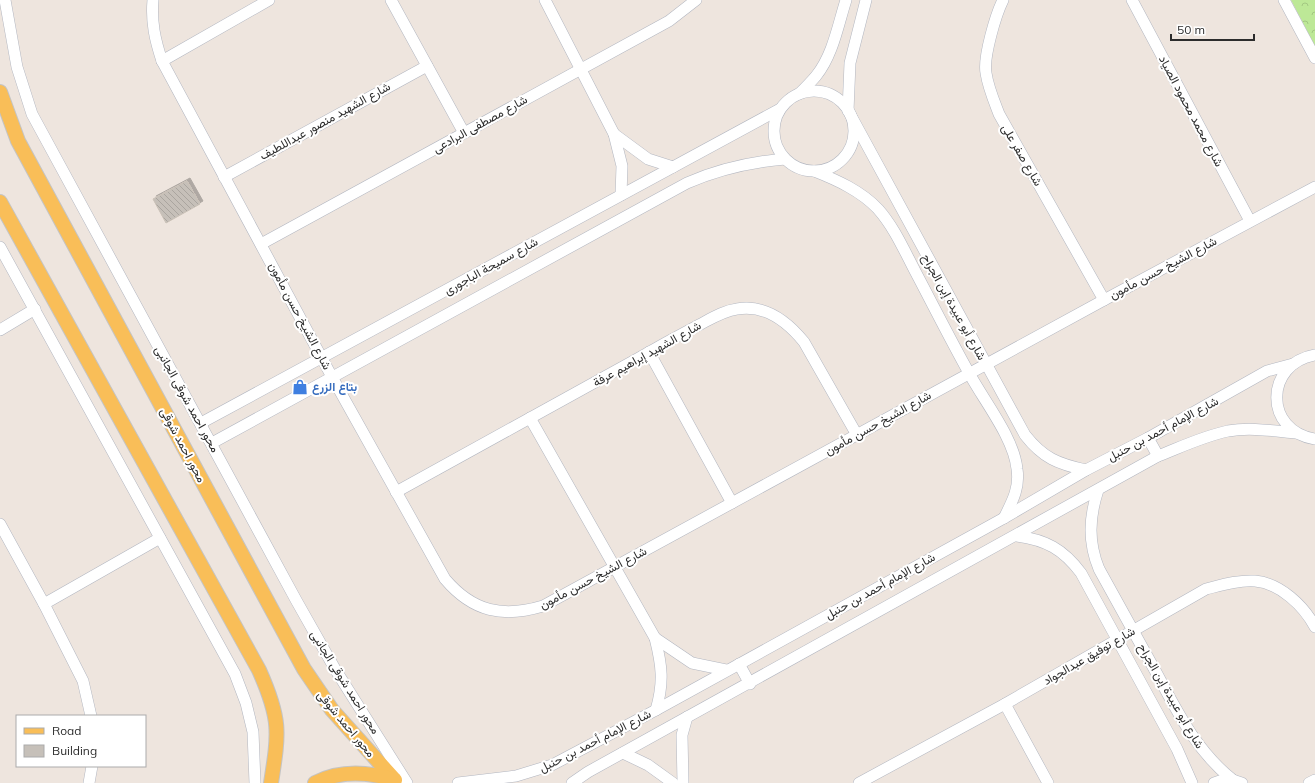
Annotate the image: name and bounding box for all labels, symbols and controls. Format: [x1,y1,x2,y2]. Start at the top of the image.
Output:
scale bar [1171,16,1254,42]
text: 50 m [1177,22,1205,37]
street label: شارع محمد محمود الصياد [1154,53,1227,170]
street label: شارع الشهيد منصور عبداللطيف [257,78,394,165]
street label: شارع مصطفى البرادعى [430,91,531,158]
street label: شارع صفر على [997,121,1046,189]
street label: شارع الشيخ حسن مأمون [1107,233,1220,304]
street label: شارع سميحة الباجورى [441,234,541,299]
street label: شارع أبو عبيدة إبن الجراح [917,251,990,363]
street label: شارع الشيخ حسن مأمون [264,260,335,373]
street label: شارع الشهيد إبراهيم عرفة [590,318,705,391]
street label: محور احمد شوقى الجانبى [152,343,222,455]
shop icon: بتاع الزرع [291,378,309,396]
place label: بتاع الزرع [312,379,358,395]
street label: شارع الشيخ حسن مأمون [822,387,935,460]
street label: شارع الإمام أحمد بن حنبل [1105,393,1222,466]
street label: محور احمد شوقى [157,405,209,485]
street label: شارع الشيخ حسن مأمون [537,543,650,614]
street label: شارع الإمام أحمد بن حنبل [822,549,938,624]
street label: شارع توفيق عبدالجواد [1040,623,1138,690]
street label: محور احمد شوقى الجانبى [307,627,383,737]
street label: شارع أبو عبيدة إبن الجراح [1133,640,1208,752]
street label: محور احمد شوقى [314,688,378,760]
street label: شارع الإمام أحمد بن حنبل [536,706,654,777]
legend [16,715,146,767]
text: Road [52,723,81,738]
text: Building [52,743,97,758]

